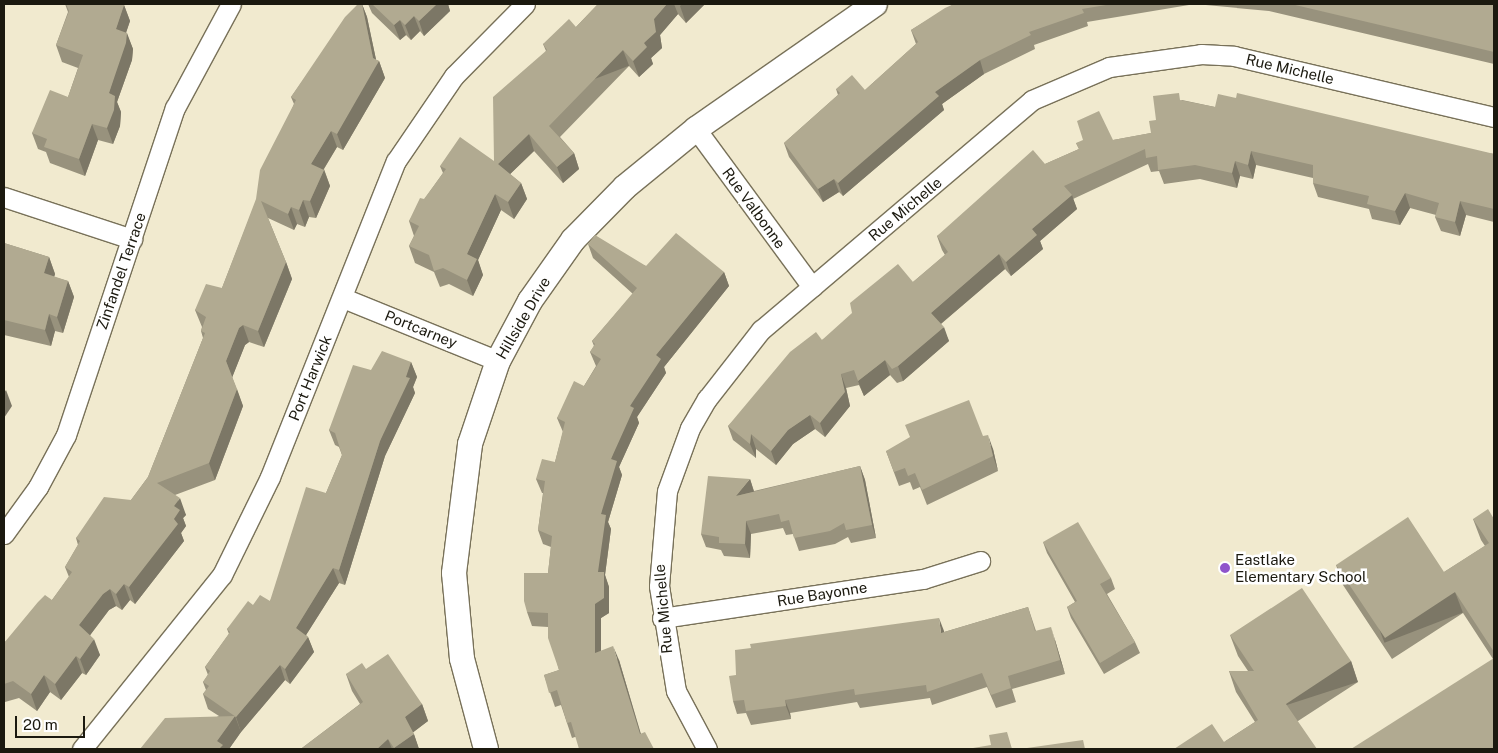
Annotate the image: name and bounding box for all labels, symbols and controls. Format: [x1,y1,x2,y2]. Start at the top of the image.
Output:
street label: Rue Michelle [1244,50,1336,88]
street label: Rue Valbonne [718,164,790,252]
street label: Rue Michelle [865,173,945,245]
street label: Zinfandel Terrace [92,210,150,332]
street label: Hillside Drive [492,274,554,362]
street label: Portcarney [382,306,460,352]
street label: Port Harwick [285,333,335,423]
place label: Eastlake Elementary School [1235,550,1367,585]
marker: Eastlake Elementary School [1219,562,1231,574]
street label: Rue Michelle [650,563,676,655]
street label: Rue Bayonne [776,578,868,610]
scale bar [18,706,88,738]
text: 20 m [23,716,58,733]

